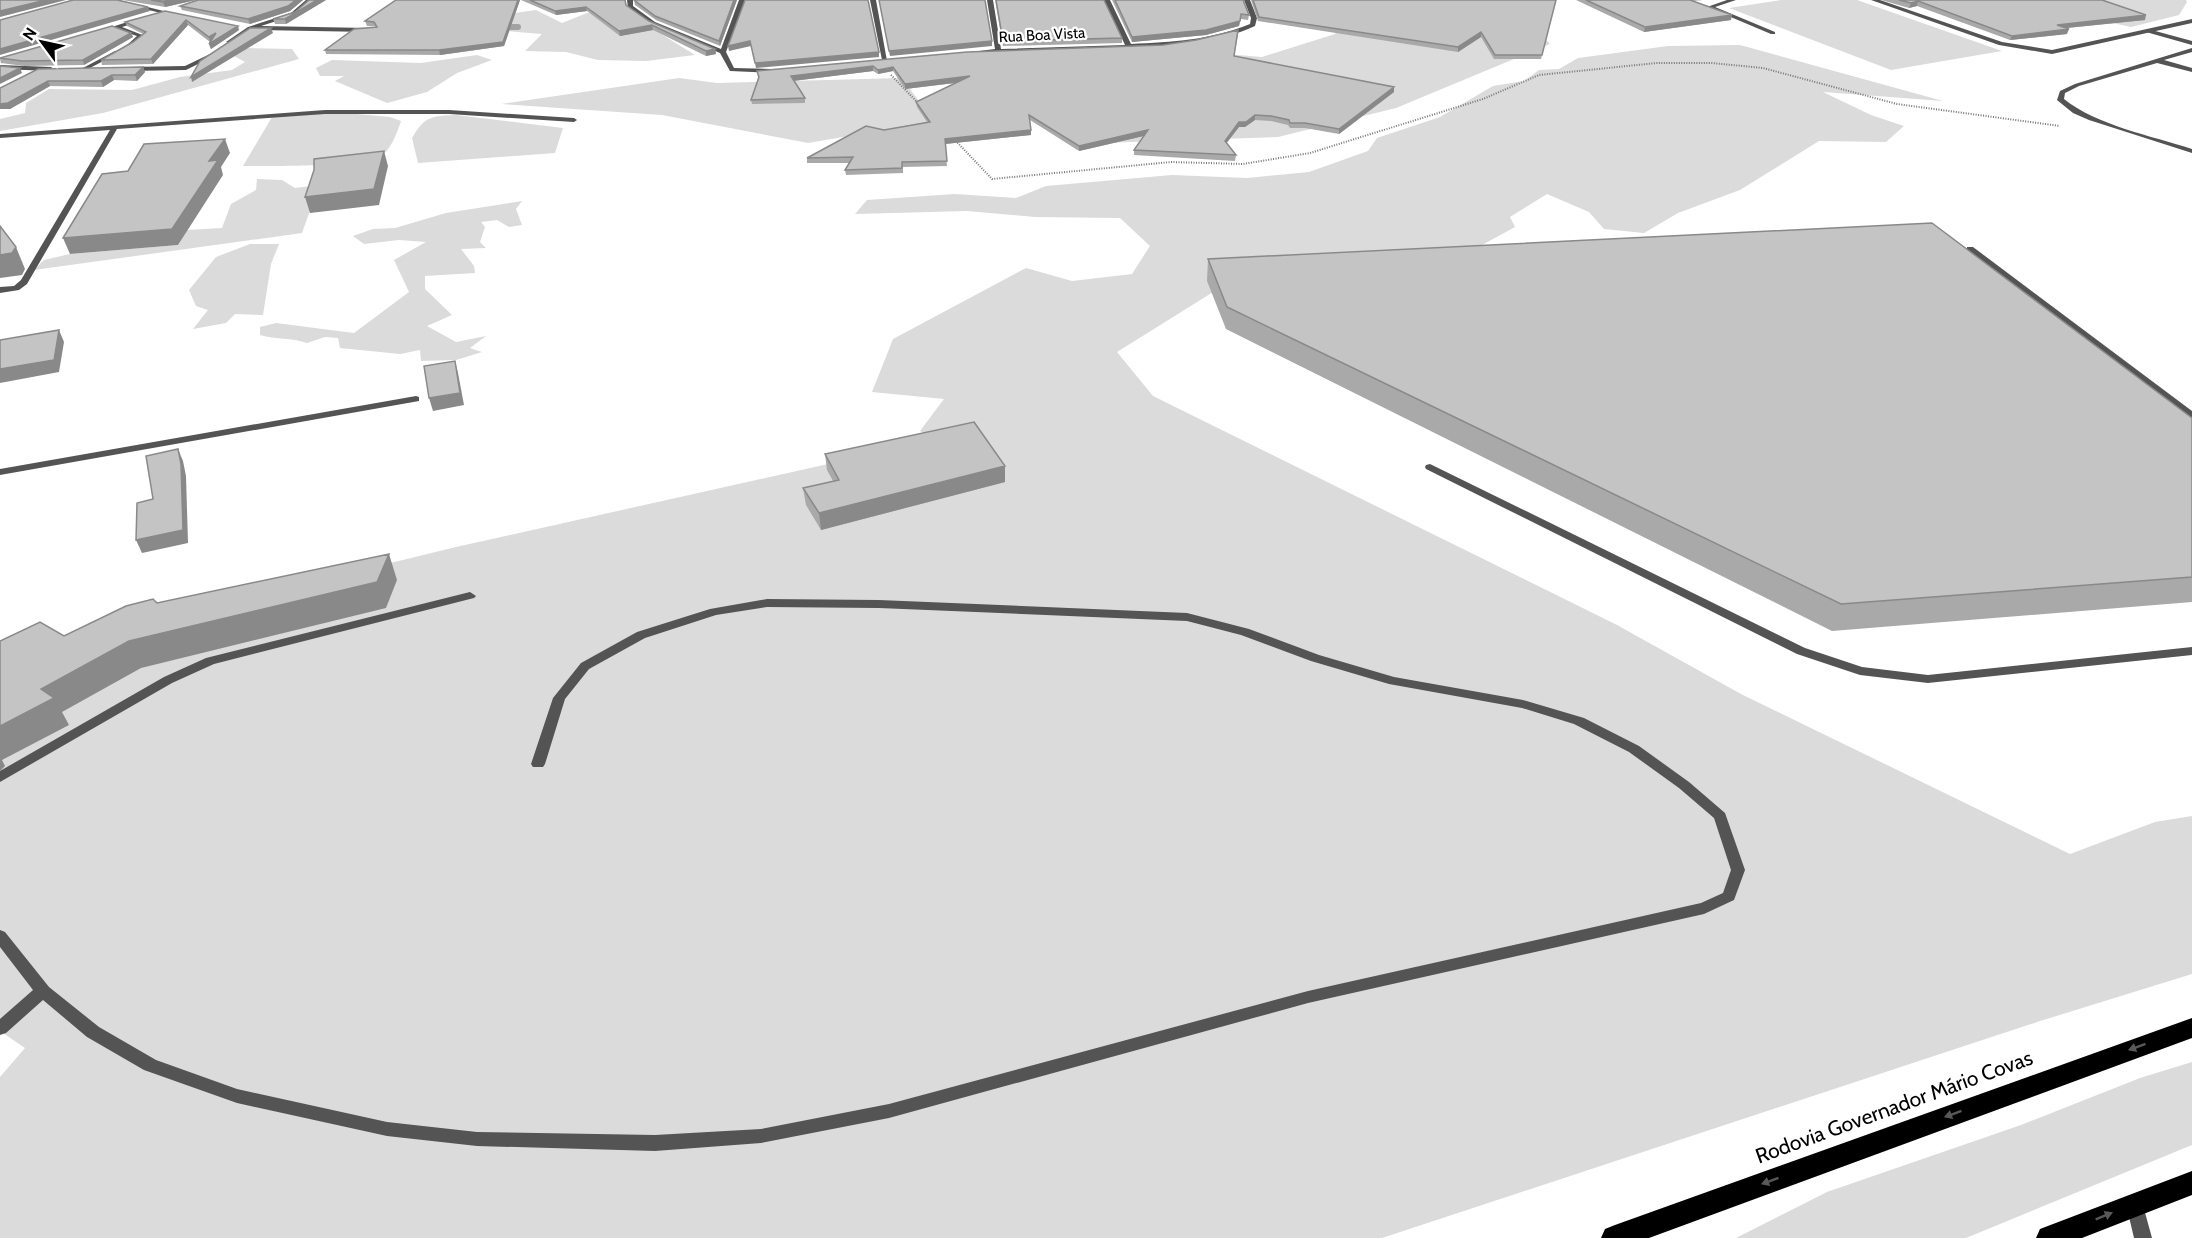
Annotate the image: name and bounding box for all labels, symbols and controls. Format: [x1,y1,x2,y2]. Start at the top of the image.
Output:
north arrow [12,12,72,72]
text: N [19,24,41,44]
street label: Rua Boa Vista [998,24,1086,46]
one-way arrow [2127,1042,2145,1052]
street label: Rodovia Governador Mário Covas [1752,1045,2036,1168]
one-way arrow [1944,1109,1962,1119]
one-way arrow [1761,1177,1779,1187]
one-way arrow [2095,1211,2113,1220]

